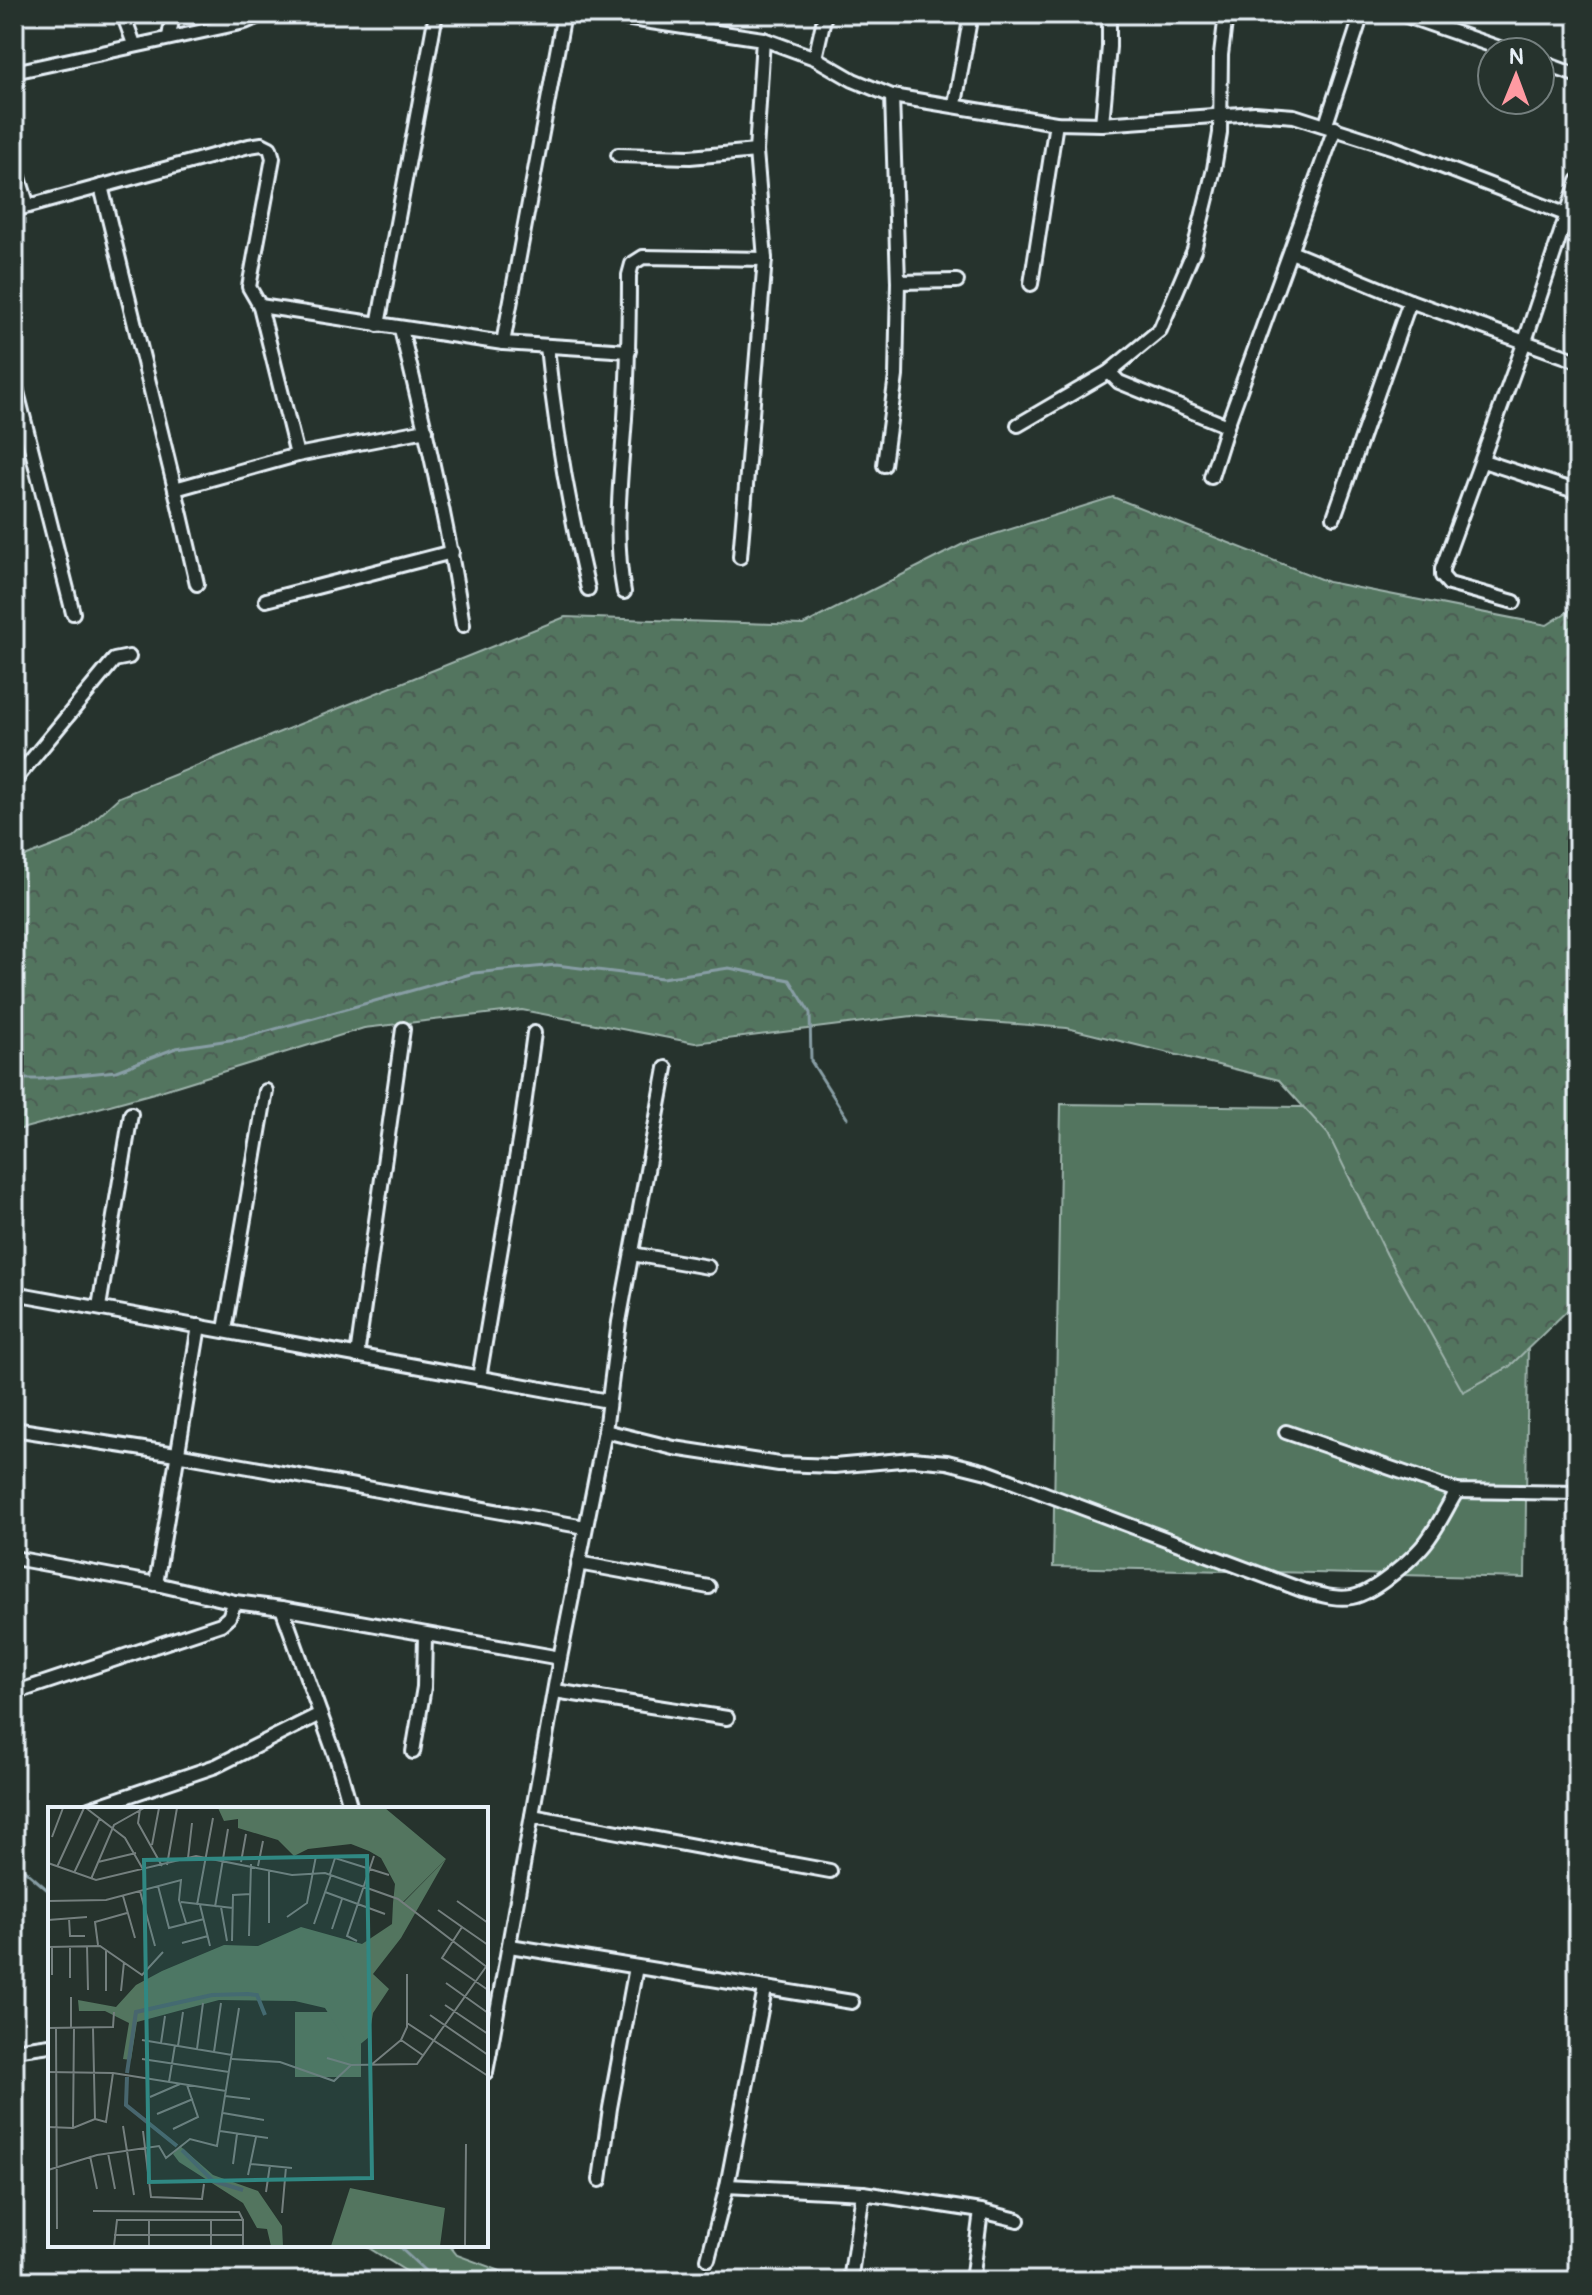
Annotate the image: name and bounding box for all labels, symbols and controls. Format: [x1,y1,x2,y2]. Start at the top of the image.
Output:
north arrow [1476,36,1556,116]
text: N [1509,43,1524,71]
inset map [48,1807,488,2247]

